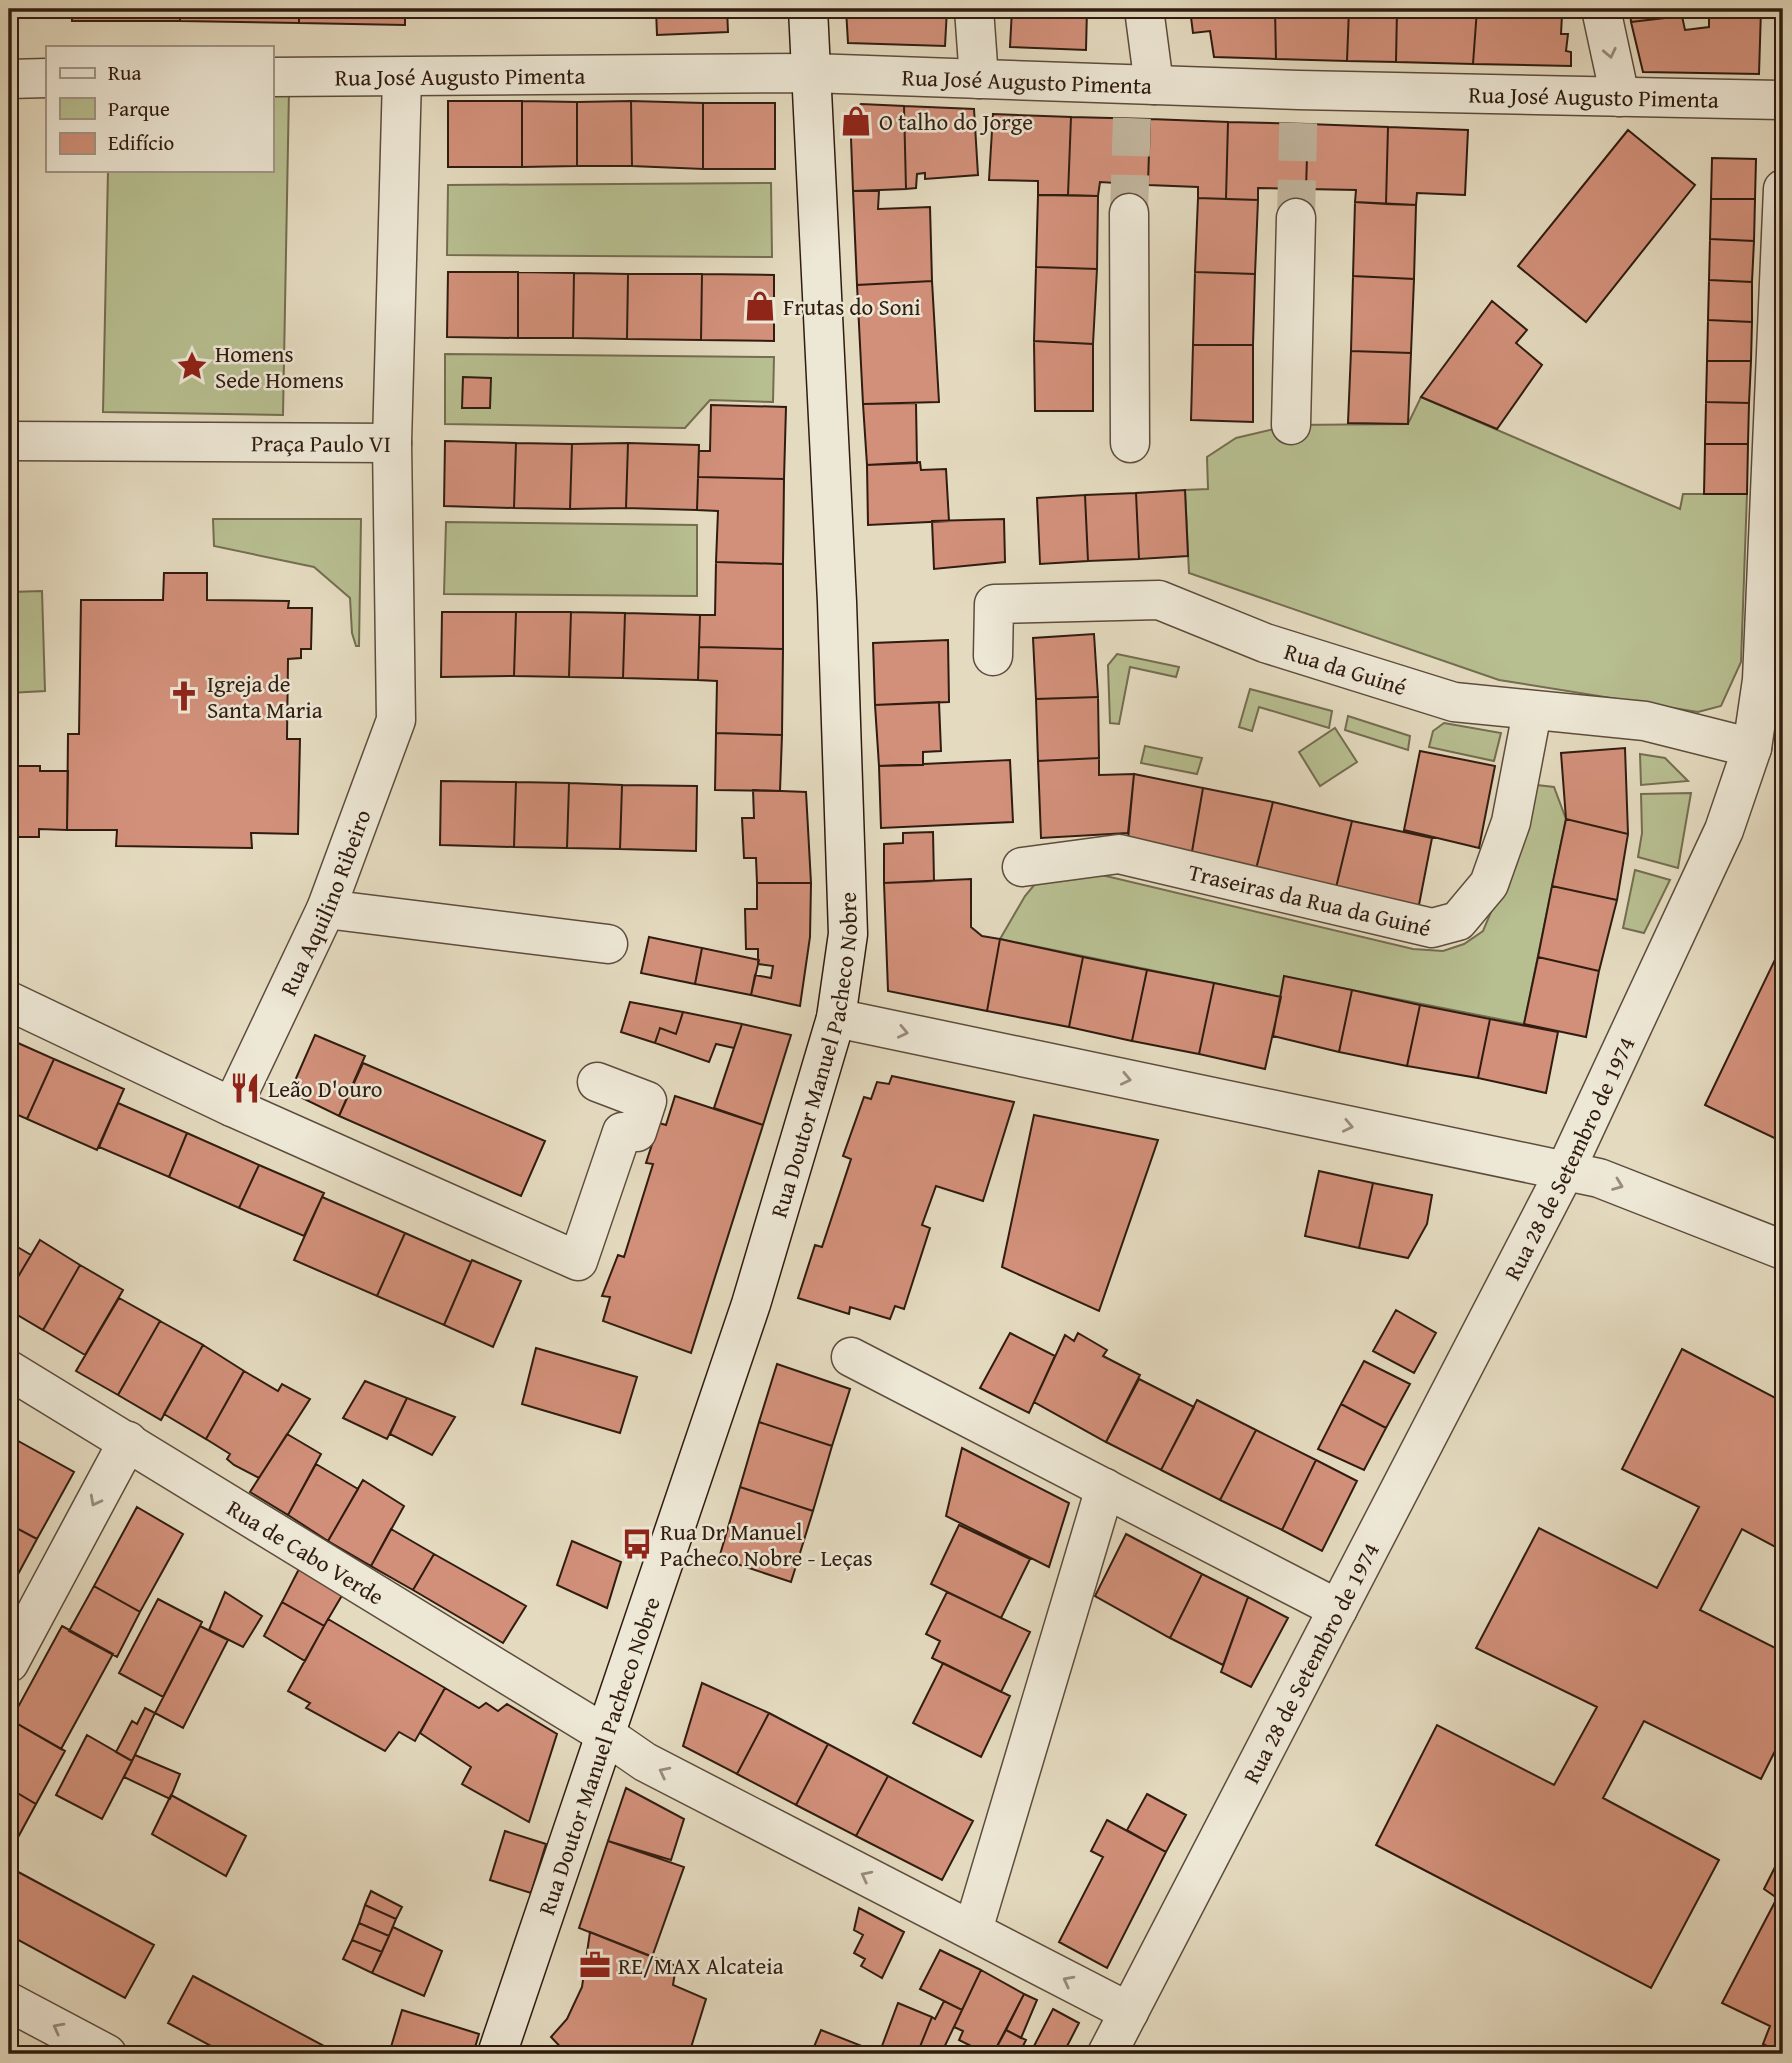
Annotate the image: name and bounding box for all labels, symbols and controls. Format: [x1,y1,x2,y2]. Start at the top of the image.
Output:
legend [46,46,273,172]
one-way arrow [1602,47,1617,59]
text: Rua [108,57,141,88]
street label: Rua José Augusto Pimenta [335,58,585,93]
street label: Rua José Augusto Pimenta [901,60,1153,101]
street label: Rua José Augusto Pimenta [1468,77,1719,115]
text: Parque [108,93,170,124]
shop icon: O talho do Jorge [839,104,873,138]
place label: O talho do Jorge [879,105,1033,138]
text: Edifício [108,127,174,158]
shop icon: Frutas do Soni [743,289,777,323]
place label: Frutas do Soni [783,290,921,323]
place label: Homens Sede Homens [215,337,344,396]
place icon: Homens Sede Homens [175,349,209,383]
street label: Praça Paulo VI [251,426,391,459]
street label: Rua da Guiné [1281,634,1411,703]
place label: Igreja de Santa Maria [207,667,323,726]
church icon: Igreja de Santa Maria [167,679,201,713]
street label: Rua Aquilino Ribeiro [271,804,378,1001]
street label: Traseiras da Rua da Guiné [1185,855,1434,944]
street label: Rua Doutor Manuel Pacheco Nobre [761,891,865,1221]
one-way arrow [897,1024,909,1039]
street label: Rua 28 de Setembro de 1974 [1495,1031,1642,1285]
one-way arrow [1120,1070,1132,1085]
restaurant icon: Leão D'ouro [228,1071,262,1105]
place label: Leão D'ouro [268,1072,383,1105]
one-way arrow [1342,1117,1354,1132]
one-way arrow [1611,1177,1623,1191]
street label: Rua de Cabo Verde [221,1491,391,1612]
one-way arrow [90,1494,104,1507]
place label: Rua Dr Manuel Pacheco Nobre - Leças [660,1515,873,1574]
bus stop icon: Rua Dr Manuel Pacheco Nobre - Leças [620,1527,654,1561]
street label: Rua 28 de Setembro de 1974 [1234,1536,1386,1789]
street label: Rua Doutor Manuel Pacheco Nobre [529,1592,667,1919]
one-way arrow [659,1767,671,1780]
one-way arrow [861,1870,873,1884]
office icon: RE/MAX Alcateia [578,1948,612,1982]
place label: RE/MAX Alcateia [618,1949,784,1982]
one-way arrow [1063,1975,1075,1989]
one-way arrow [52,2023,65,2037]

